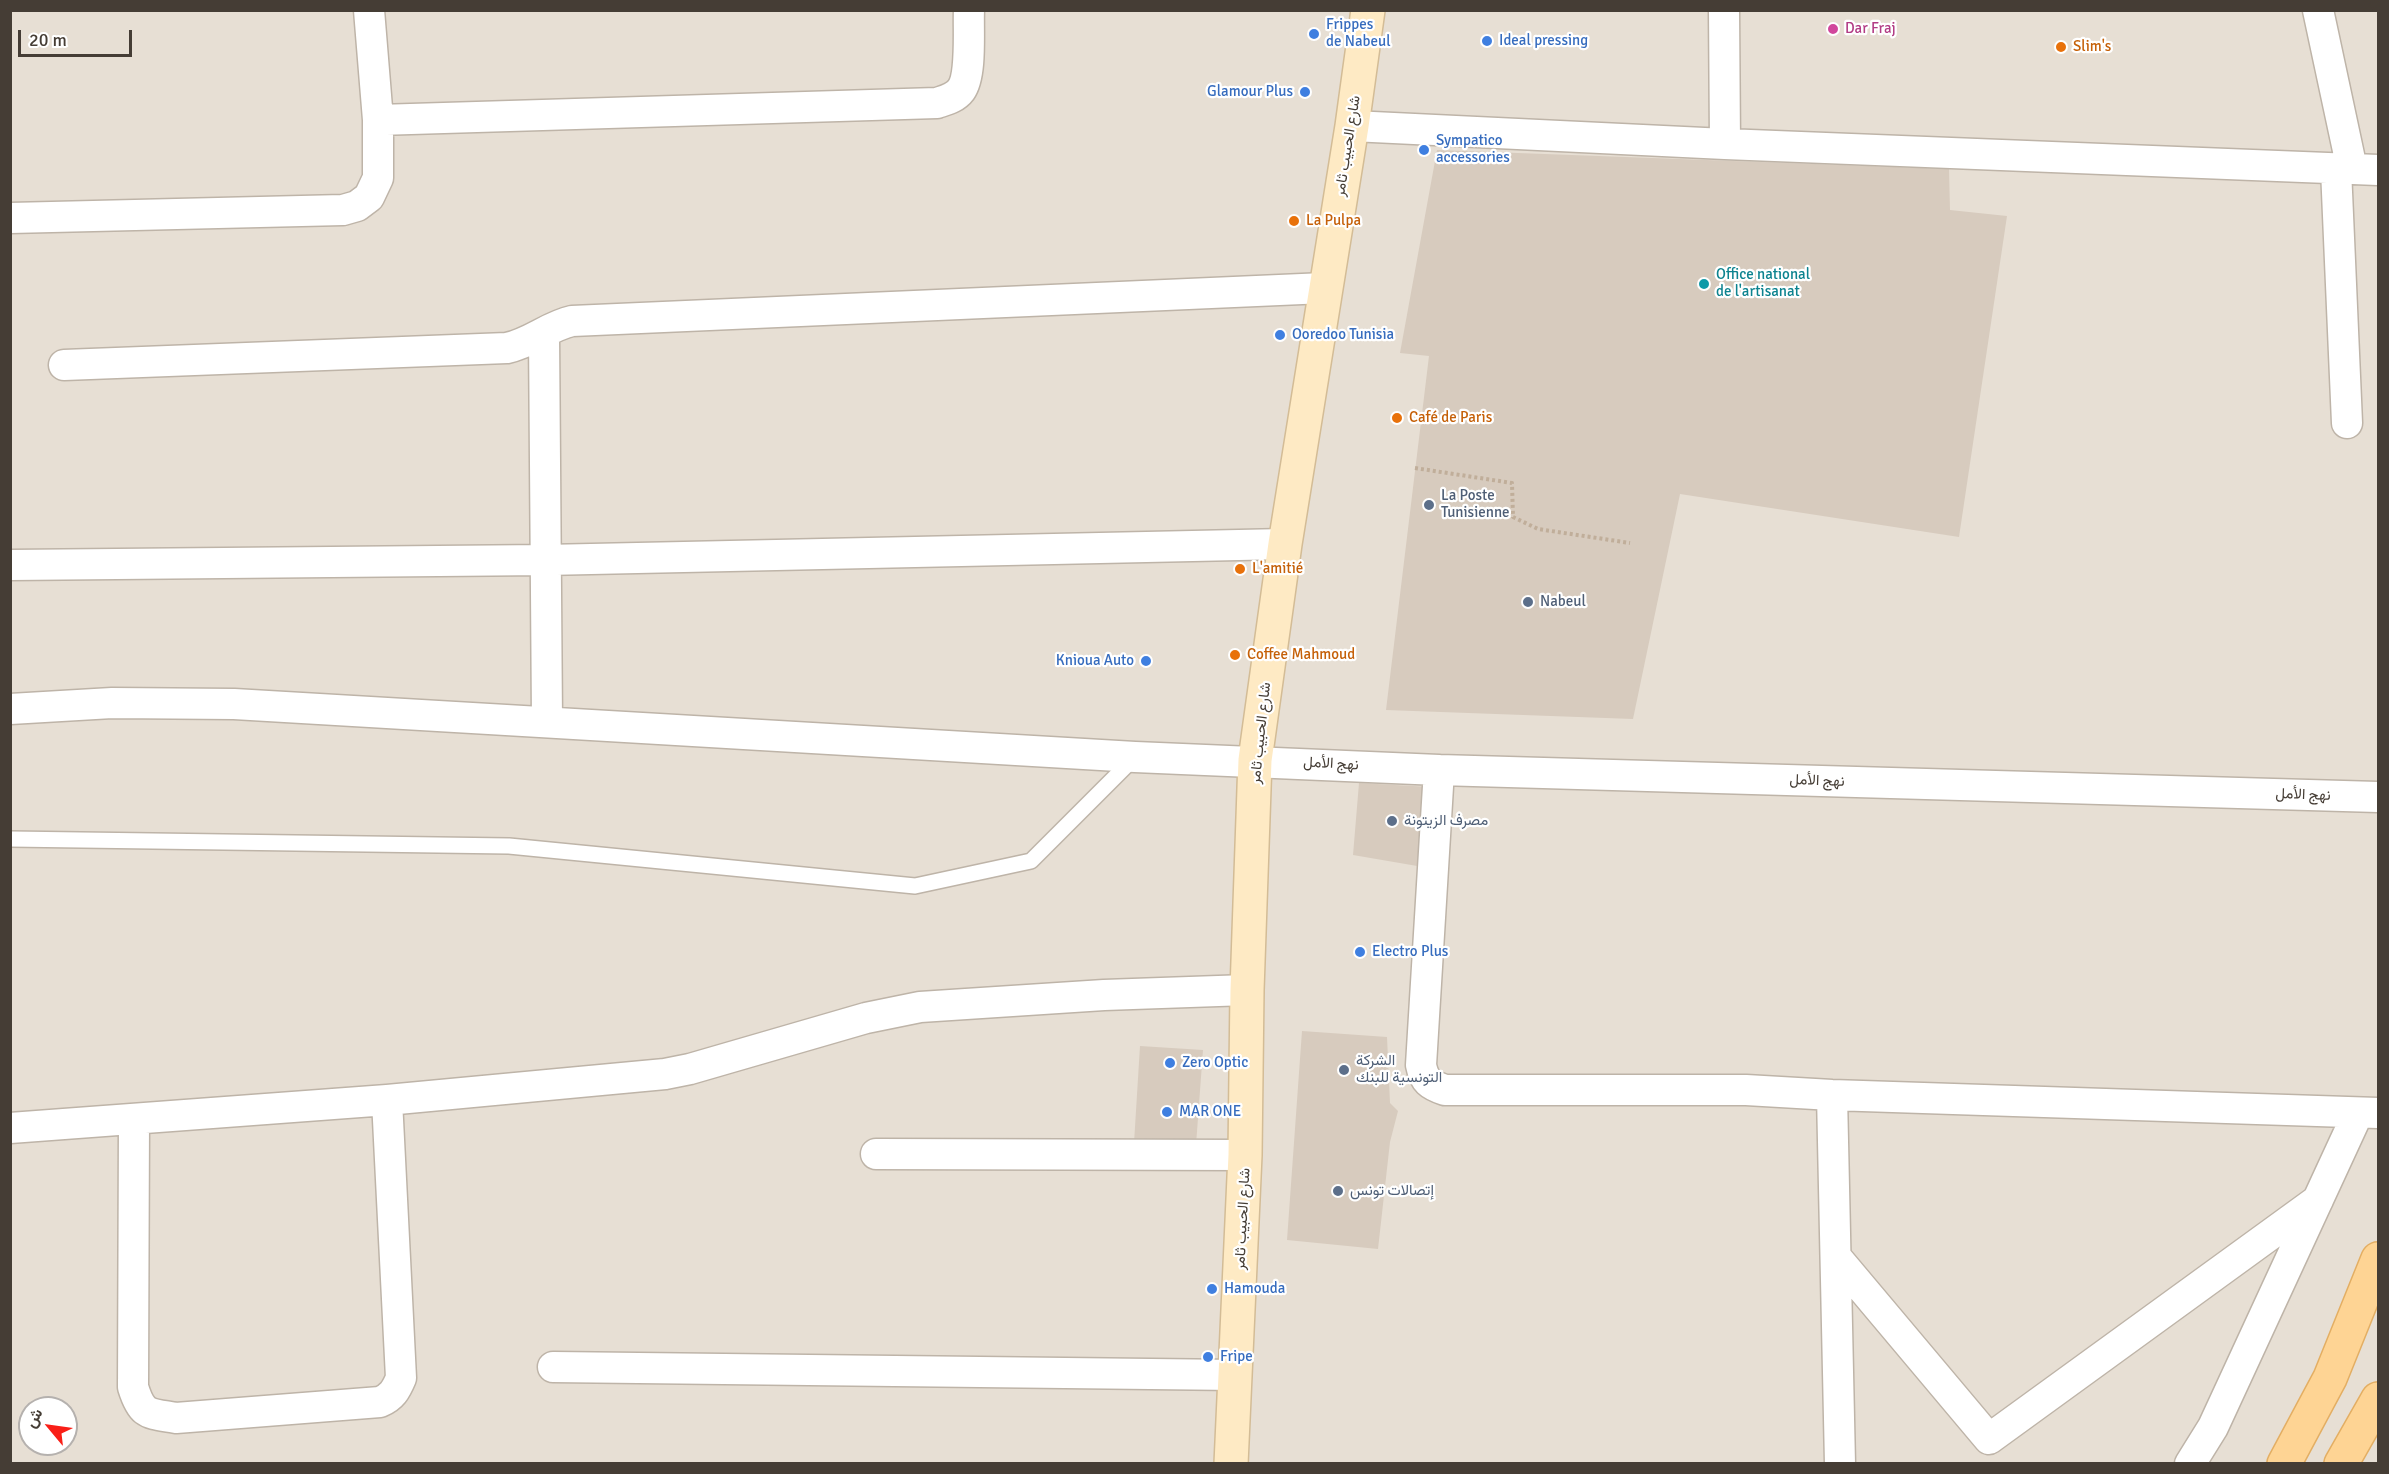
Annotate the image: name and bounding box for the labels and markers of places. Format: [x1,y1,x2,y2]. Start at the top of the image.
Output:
place label: Frippes de Nabeul [1326,16,1391,51]
place label: Dar Fraj [1845,20,1896,38]
marker: Dar Fraj [1826,22,1840,36]
marker: Frippes de Nabeul [1307,27,1321,41]
place label: Ideal pressing [1499,32,1588,50]
marker: Ideal pressing [1480,34,1494,48]
place label: Slim's [2073,38,2111,56]
marker: Slim's [2054,40,2068,54]
place label: Glamour Plus [1207,83,1293,101]
marker: Glamour Plus [1298,85,1312,99]
place label: Sympatico accessories [1436,132,1510,167]
marker: Sympatico accessories [1417,143,1431,157]
place label: La Pulpa [1306,212,1361,230]
marker: La Pulpa [1287,214,1301,228]
place label: Office national de l'artisanat [1716,266,1810,301]
marker: Office national de l'artisanat [1697,277,1711,291]
place label: Ooredoo Tunisia [1292,326,1394,344]
marker: Ooredoo Tunisia [1273,328,1287,342]
place label: Café de Paris [1409,409,1492,427]
marker: Café de Paris [1390,411,1404,425]
place label: La Poste Tunisienne [1441,487,1510,522]
marker: La Poste Tunisienne [1422,498,1436,512]
place label: L'amitié [1252,560,1303,578]
marker: L'amitié [1233,562,1247,576]
place label: Nabeul [1540,593,1586,611]
marker: Nabeul [1521,595,1535,609]
place label: Coffee Mahmoud [1247,646,1355,664]
marker: Coffee Mahmoud [1228,648,1242,662]
place label: Knioua Auto [1056,652,1134,670]
marker: Knioua Auto [1139,654,1153,668]
place label: مصرف الزيتونة [1404,812,1488,830]
marker: مصرف الزيتونة [1385,814,1399,828]
place label: Electro Plus [1372,943,1448,961]
marker: Electro Plus [1353,945,1367,959]
place label: الشركة التونسية للبنك [1356,1052,1442,1087]
place label: Zero Optic [1182,1054,1248,1072]
marker: Zero Optic [1163,1056,1177,1070]
marker: الشركة التونسية للبنك [1337,1063,1351,1077]
place label: MAR ONE [1179,1103,1241,1121]
marker: MAR ONE [1160,1105,1174,1119]
place label: إتصالات تونس [1350,1182,1434,1200]
marker: إتصالات تونس [1331,1184,1345,1198]
place label: Hamouda [1224,1280,1285,1298]
marker: Hamouda [1205,1282,1219,1296]
place label: Fripe [1220,1348,1253,1366]
marker: Fripe [1201,1350,1215,1364]

